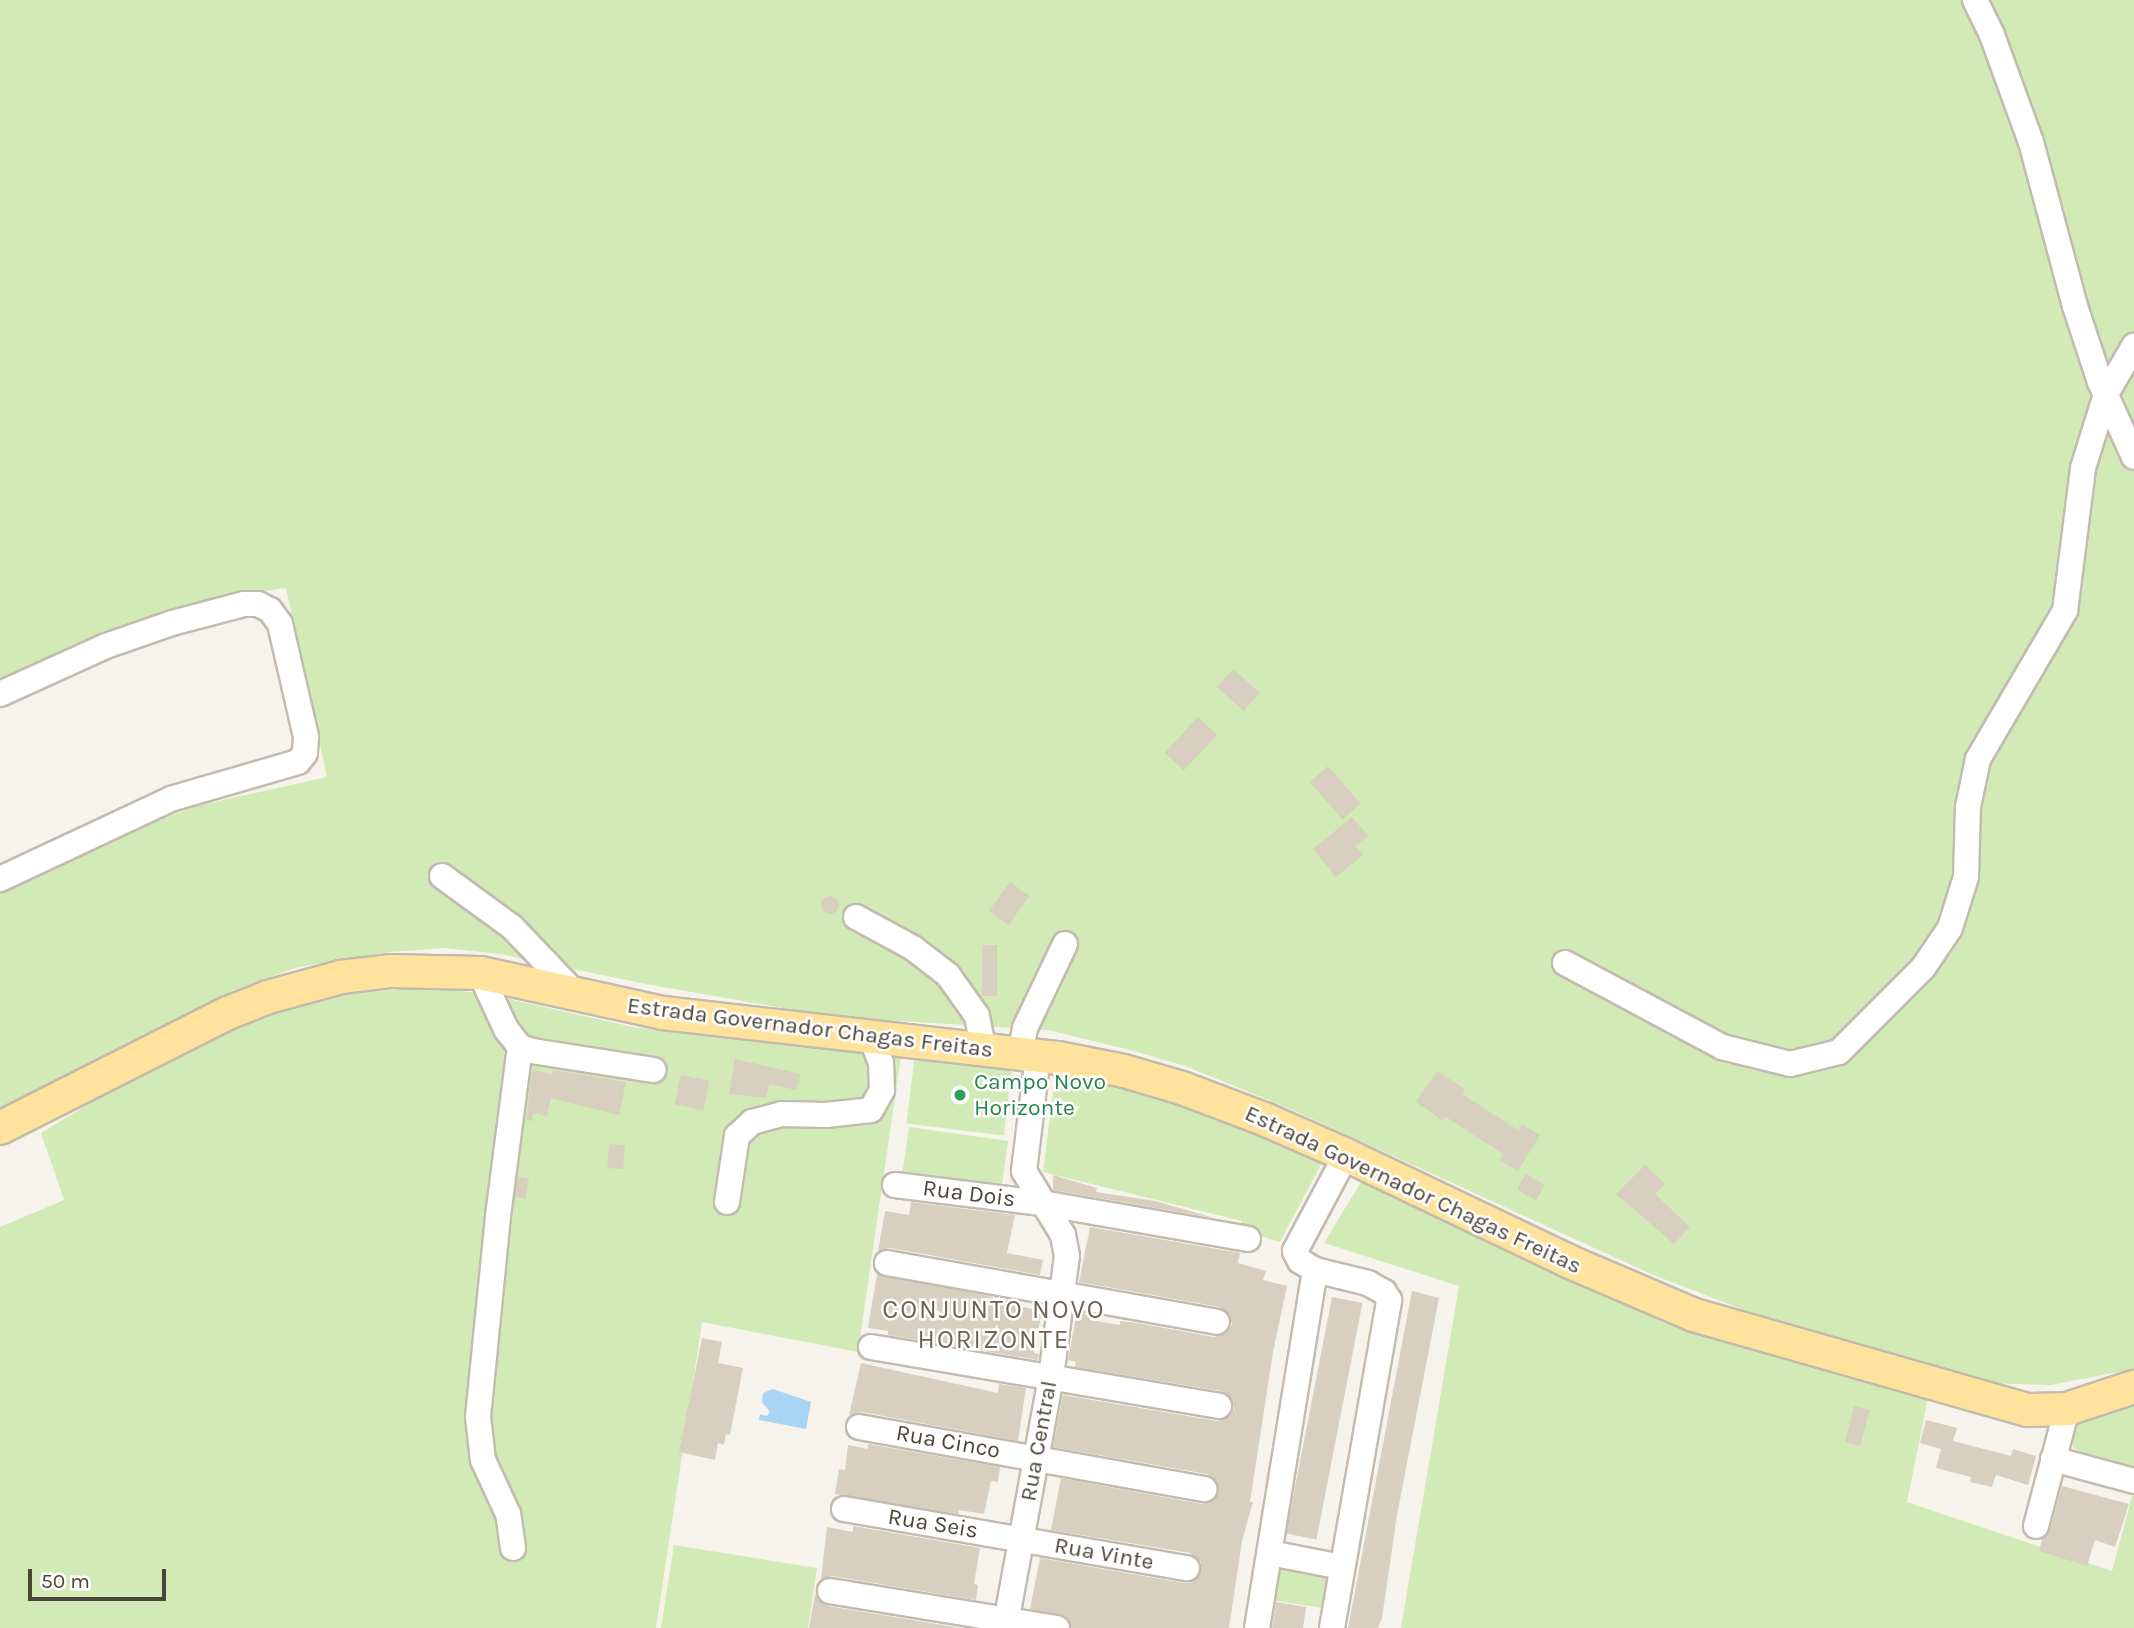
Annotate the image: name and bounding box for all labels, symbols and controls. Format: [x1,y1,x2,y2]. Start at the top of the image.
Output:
street label: Estrada Governador Chagas Freitas [626,992,994,1064]
place label: Campo Novo Horizonte [974,1068,1106,1122]
marker: Campo Novo Horizonte [952,1087,968,1103]
street label: Estrada Governador Chagas Freitas [1240,1100,1586,1280]
street label: Rua Dois [921,1175,1017,1213]
district label: CONJUNTO NOVO HORIZONTE [884,1294,1104,1356]
street label: Rua Central [1015,1379,1063,1503]
street label: Rua Cinco [894,1419,1002,1465]
street label: Rua Seis [886,1503,980,1545]
street label: Rua Vinte [1052,1532,1156,1576]
scale bar [32,1554,170,1598]
text: 50 m [41,1569,90,1593]

